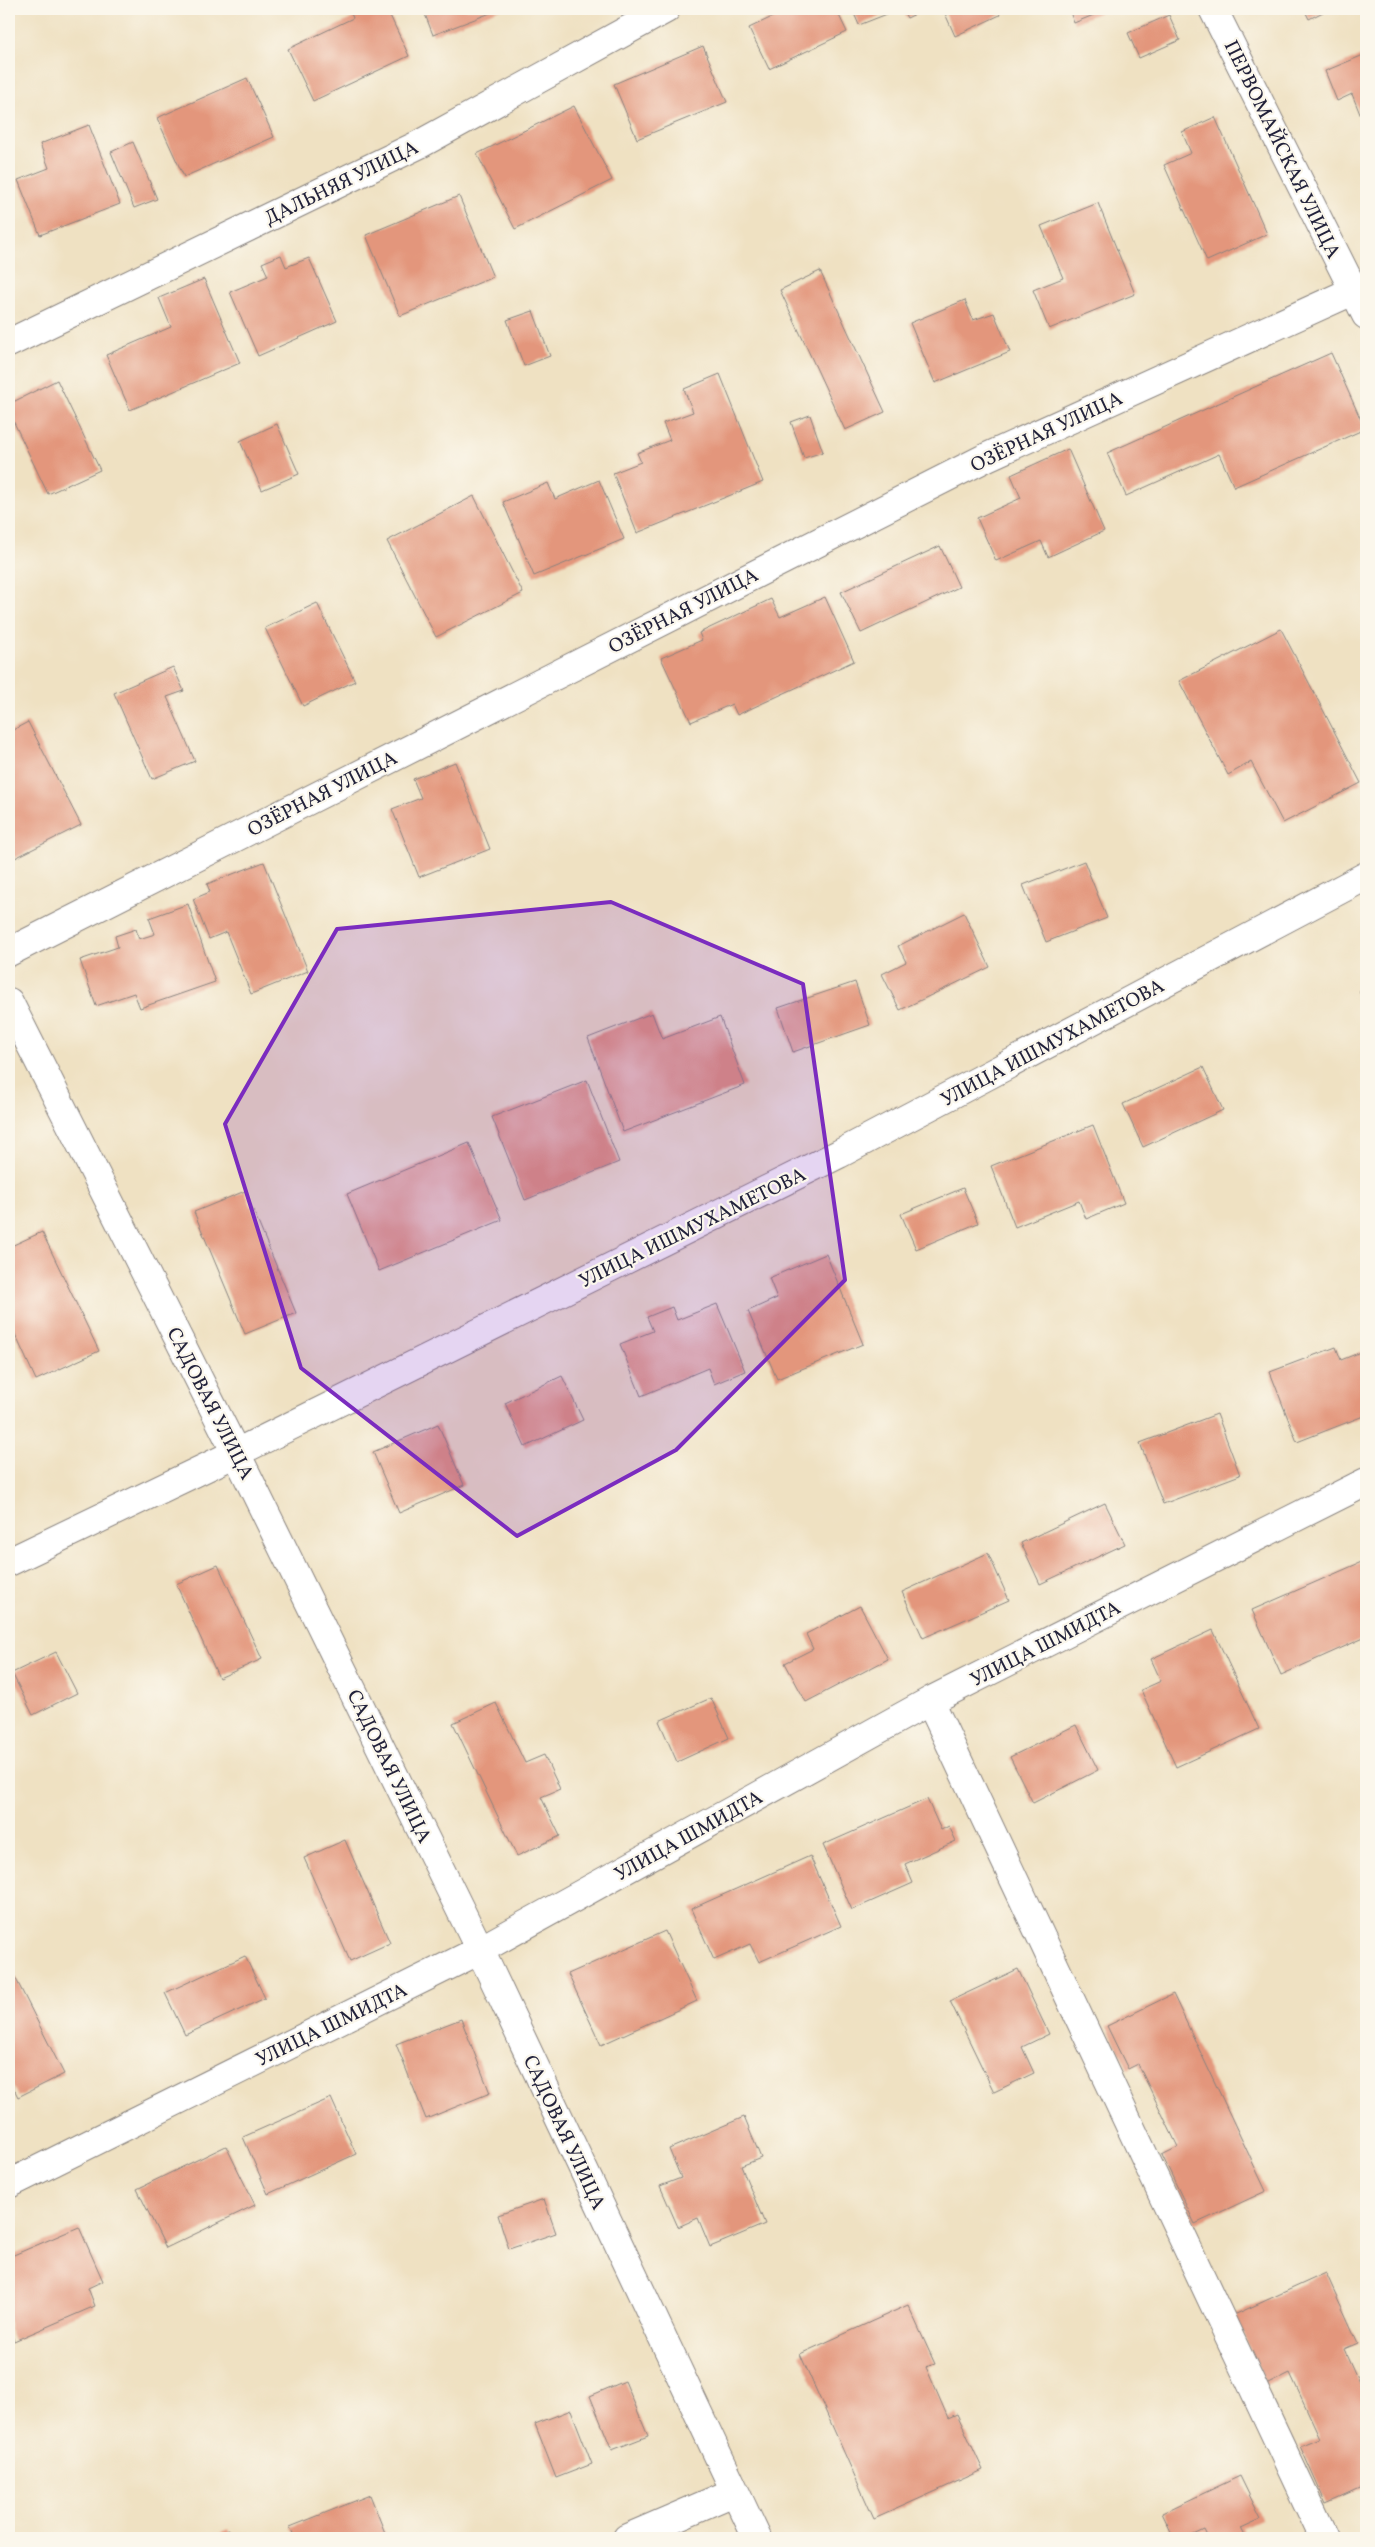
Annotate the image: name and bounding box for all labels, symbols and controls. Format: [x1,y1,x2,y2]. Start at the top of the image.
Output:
street label: ПЕРВОМАЙСКАЯ УЛИЦА [1216,36,1346,264]
street label: ДАЛЬНЯЯ УЛИЦА [260,134,424,233]
street label: ОЗЁРНАЯ УЛИЦА [966,385,1127,480]
street label: ОЗЁРНАЯ УЛИЦА [604,562,764,662]
street label: ОЗЁРНАЯ УЛИЦА [243,745,403,845]
street label: УЛИЦА ИШМУХАМЕТОВА [936,973,1170,1115]
street label: УЛИЦА ИШМУХАМЕТОВА [575,1162,811,1296]
street label: САДОВАЯ УЛИЦА [159,1323,260,1485]
street label: УЛИЦА ШМИДТА [966,1595,1126,1695]
street label: САДОВАЯ УЛИЦА [339,1685,438,1848]
street label: УЛИЦА ШМИДТА [610,1784,768,1889]
street label: УЛИЦА ШМИДТА [251,1977,412,2075]
street label: САДОВАЯ УЛИЦА [515,2051,611,2215]

